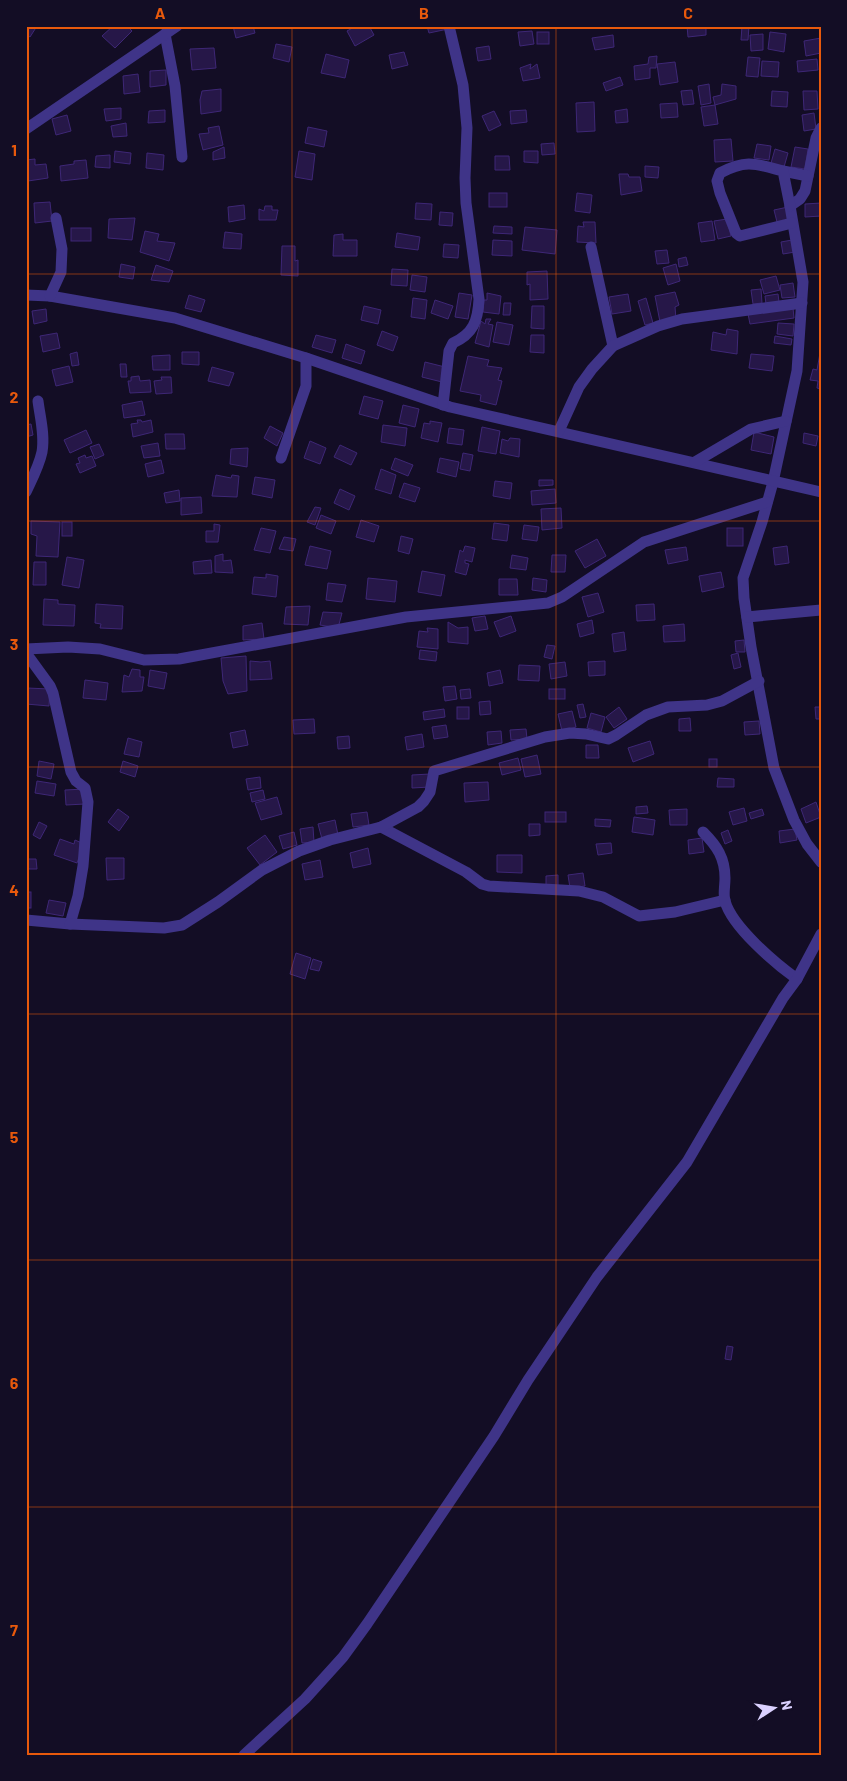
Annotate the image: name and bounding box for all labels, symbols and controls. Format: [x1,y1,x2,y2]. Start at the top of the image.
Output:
text: A [155,3,166,22]
text: B [419,3,429,22]
text: C [683,3,693,22]
text: 1 [11,140,17,159]
text: 2 [10,387,19,406]
text: 3 [10,634,18,653]
text: 4 [9,880,19,899]
text: 5 [10,1127,19,1146]
text: 6 [10,1373,19,1392]
text: 7 [10,1620,18,1639]
north arrow [750,1684,800,1734]
text: N [778,1699,796,1712]

